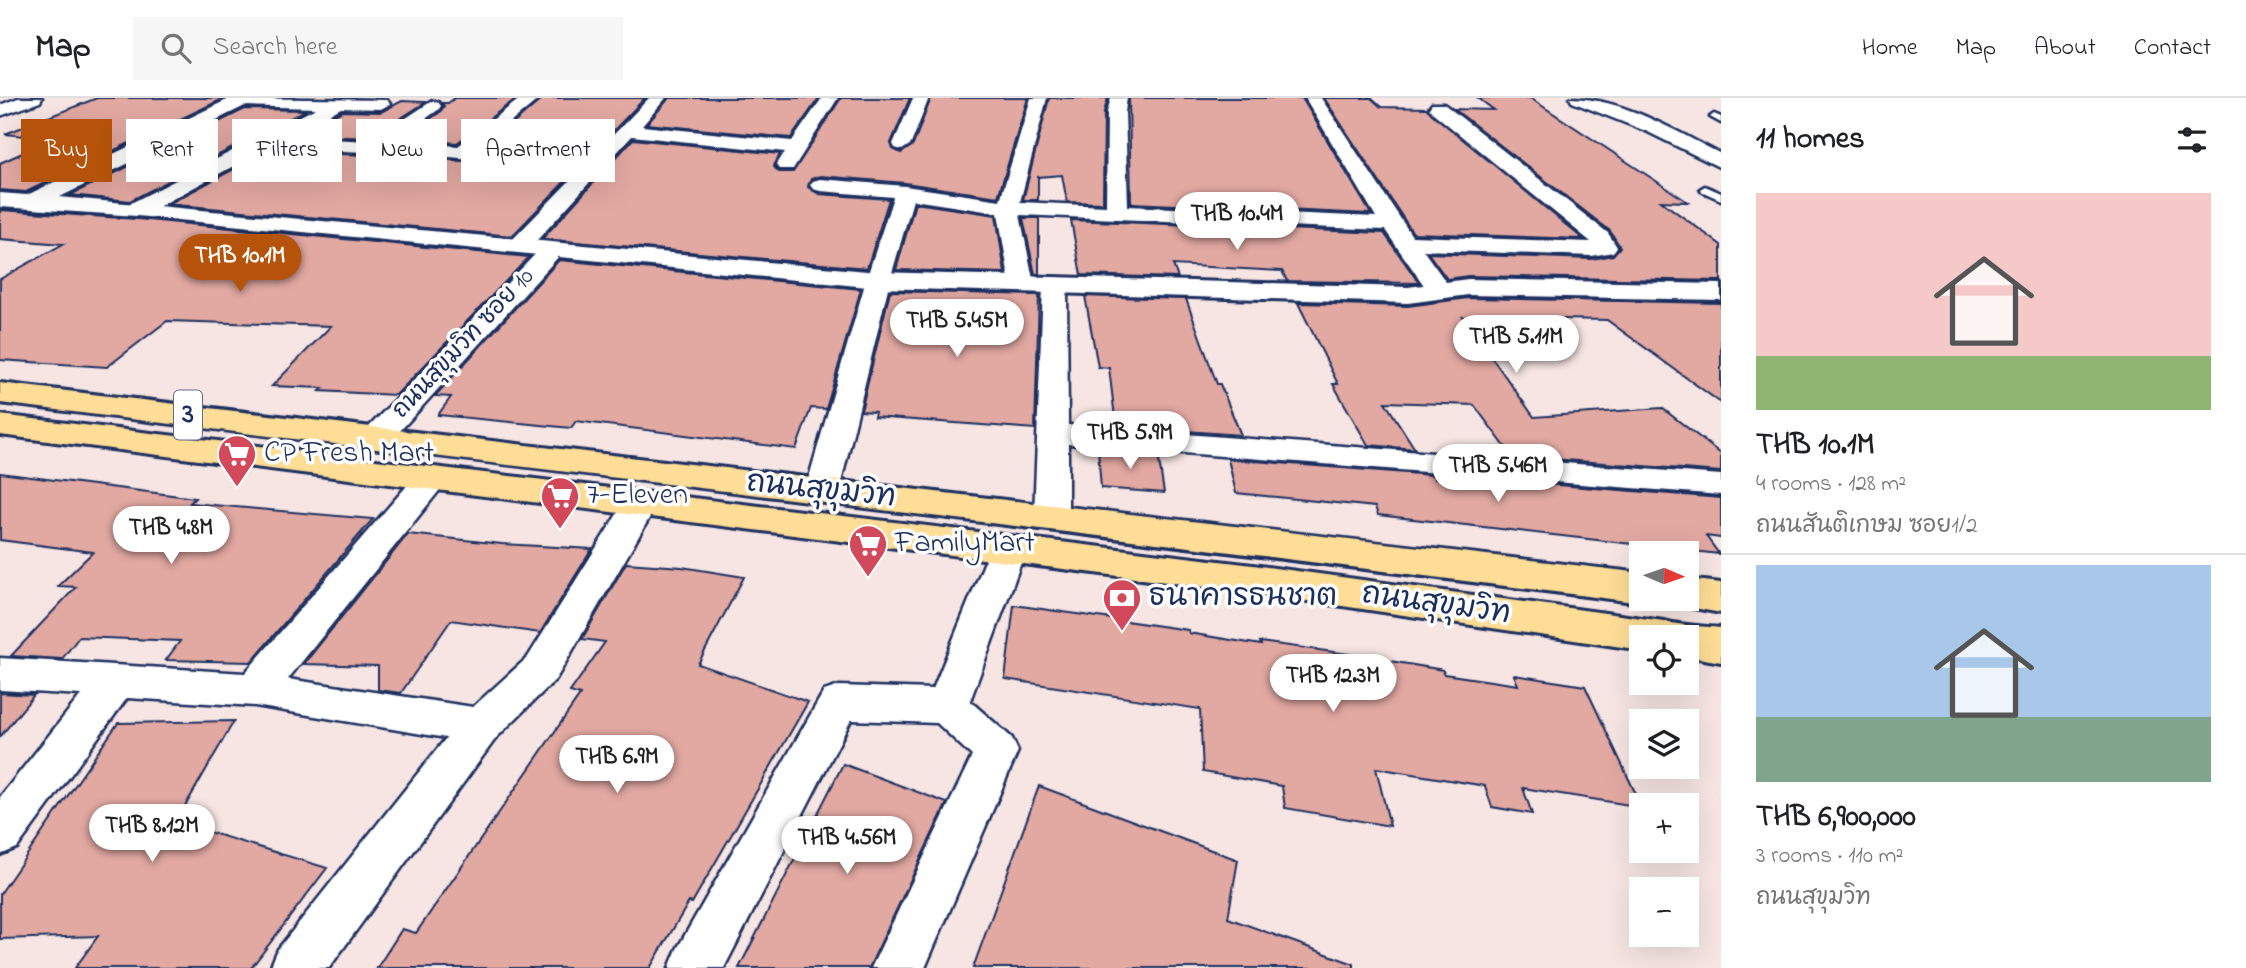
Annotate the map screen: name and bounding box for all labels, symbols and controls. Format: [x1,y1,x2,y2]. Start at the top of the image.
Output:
search box [133,17,623,80]
text: Map [35,24,91,72]
icon: search [157,29,195,67]
text: Search here [213,29,337,67]
text: Home [1862,31,1918,66]
text: Map [1956,31,1996,66]
text: About [2034,31,2096,66]
text: Contact [2134,31,2211,66]
text: 11 homes [1756,118,1864,162]
chip: Buy [21,119,112,182]
chip: Rent [126,119,218,182]
chip: Filters [232,119,342,182]
chip: New [356,119,447,182]
chip: Apartment [461,119,615,182]
icon: filters [2173,121,2211,159]
pin: THB 10.4M [1157,192,1317,252]
text: THB 10.4M [1190,198,1284,231]
pin: THB 10.1M [160,234,320,294]
icon: home [1921,238,2047,364]
text: THB 10.1M [195,240,286,273]
street label: ถนนสุขุมวิท ซอย 10 [385,261,543,427]
pin: THB 5.45M [877,300,1037,359]
text: THB 5.45M [906,305,1008,338]
pin: THB 5.11M [1436,316,1596,375]
text: THB 5.11M [1469,321,1563,354]
road number: 3 [174,390,202,440]
pin: THB 5.9M [1058,412,1202,471]
text: THB 5.9M [1087,417,1173,450]
text: THB 10.1M [1756,424,1875,468]
place label: CP Fresh Mart [264,432,434,476]
supermarket icon: CP Fresh Mart [216,433,258,488]
pin: THB 5.46M [1418,444,1578,504]
text: THB 5.46M [1448,450,1548,483]
street label: ถนนสุขุมวิท [744,461,898,521]
text: 4 rooms · 128 m² [1756,468,1906,501]
place label: 7-Eleven [587,474,688,518]
supermarket icon: 7-Eleven [539,475,581,530]
pin: THB 4.8M [99,506,243,566]
text: ถนนสันติเกษม ซอย1/2 [1756,510,1977,543]
text: THB 4.8M [129,512,213,545]
place label: FamilyMart [894,522,1035,566]
supermarket icon: FamilyMart [847,523,889,578]
north arrow [1629,541,1699,611]
map controls [1629,541,1699,947]
street label: ถนนสุขุมวิท [1359,573,1513,637]
place label: ธนาคารธนชาต [1149,576,1337,620]
bank icon: ธนาคารธนชาต [1101,577,1143,632]
icon: home [1921,610,2047,736]
button: locate [1629,625,1699,695]
pin: THB 12.3M [1253,654,1413,714]
text: THB 12.3M [1286,660,1380,693]
button: layers [1629,709,1699,779]
pin: THB 6.9M [545,736,689,795]
text: THB 6.9M [575,741,659,774]
button: + [1629,793,1699,863]
text: THB 6,900,000 [1756,796,1916,840]
pin: THB 8.12M [72,804,232,864]
text: THB 8.12M [105,810,199,843]
pin: THB 4.56M [767,816,927,876]
text: THB 4.56M [797,822,897,855]
text: 3 rooms · 110 m² [1756,840,1903,873]
button: − [1629,877,1699,947]
text: ถนนสุขุมวิท [1756,882,1871,915]

